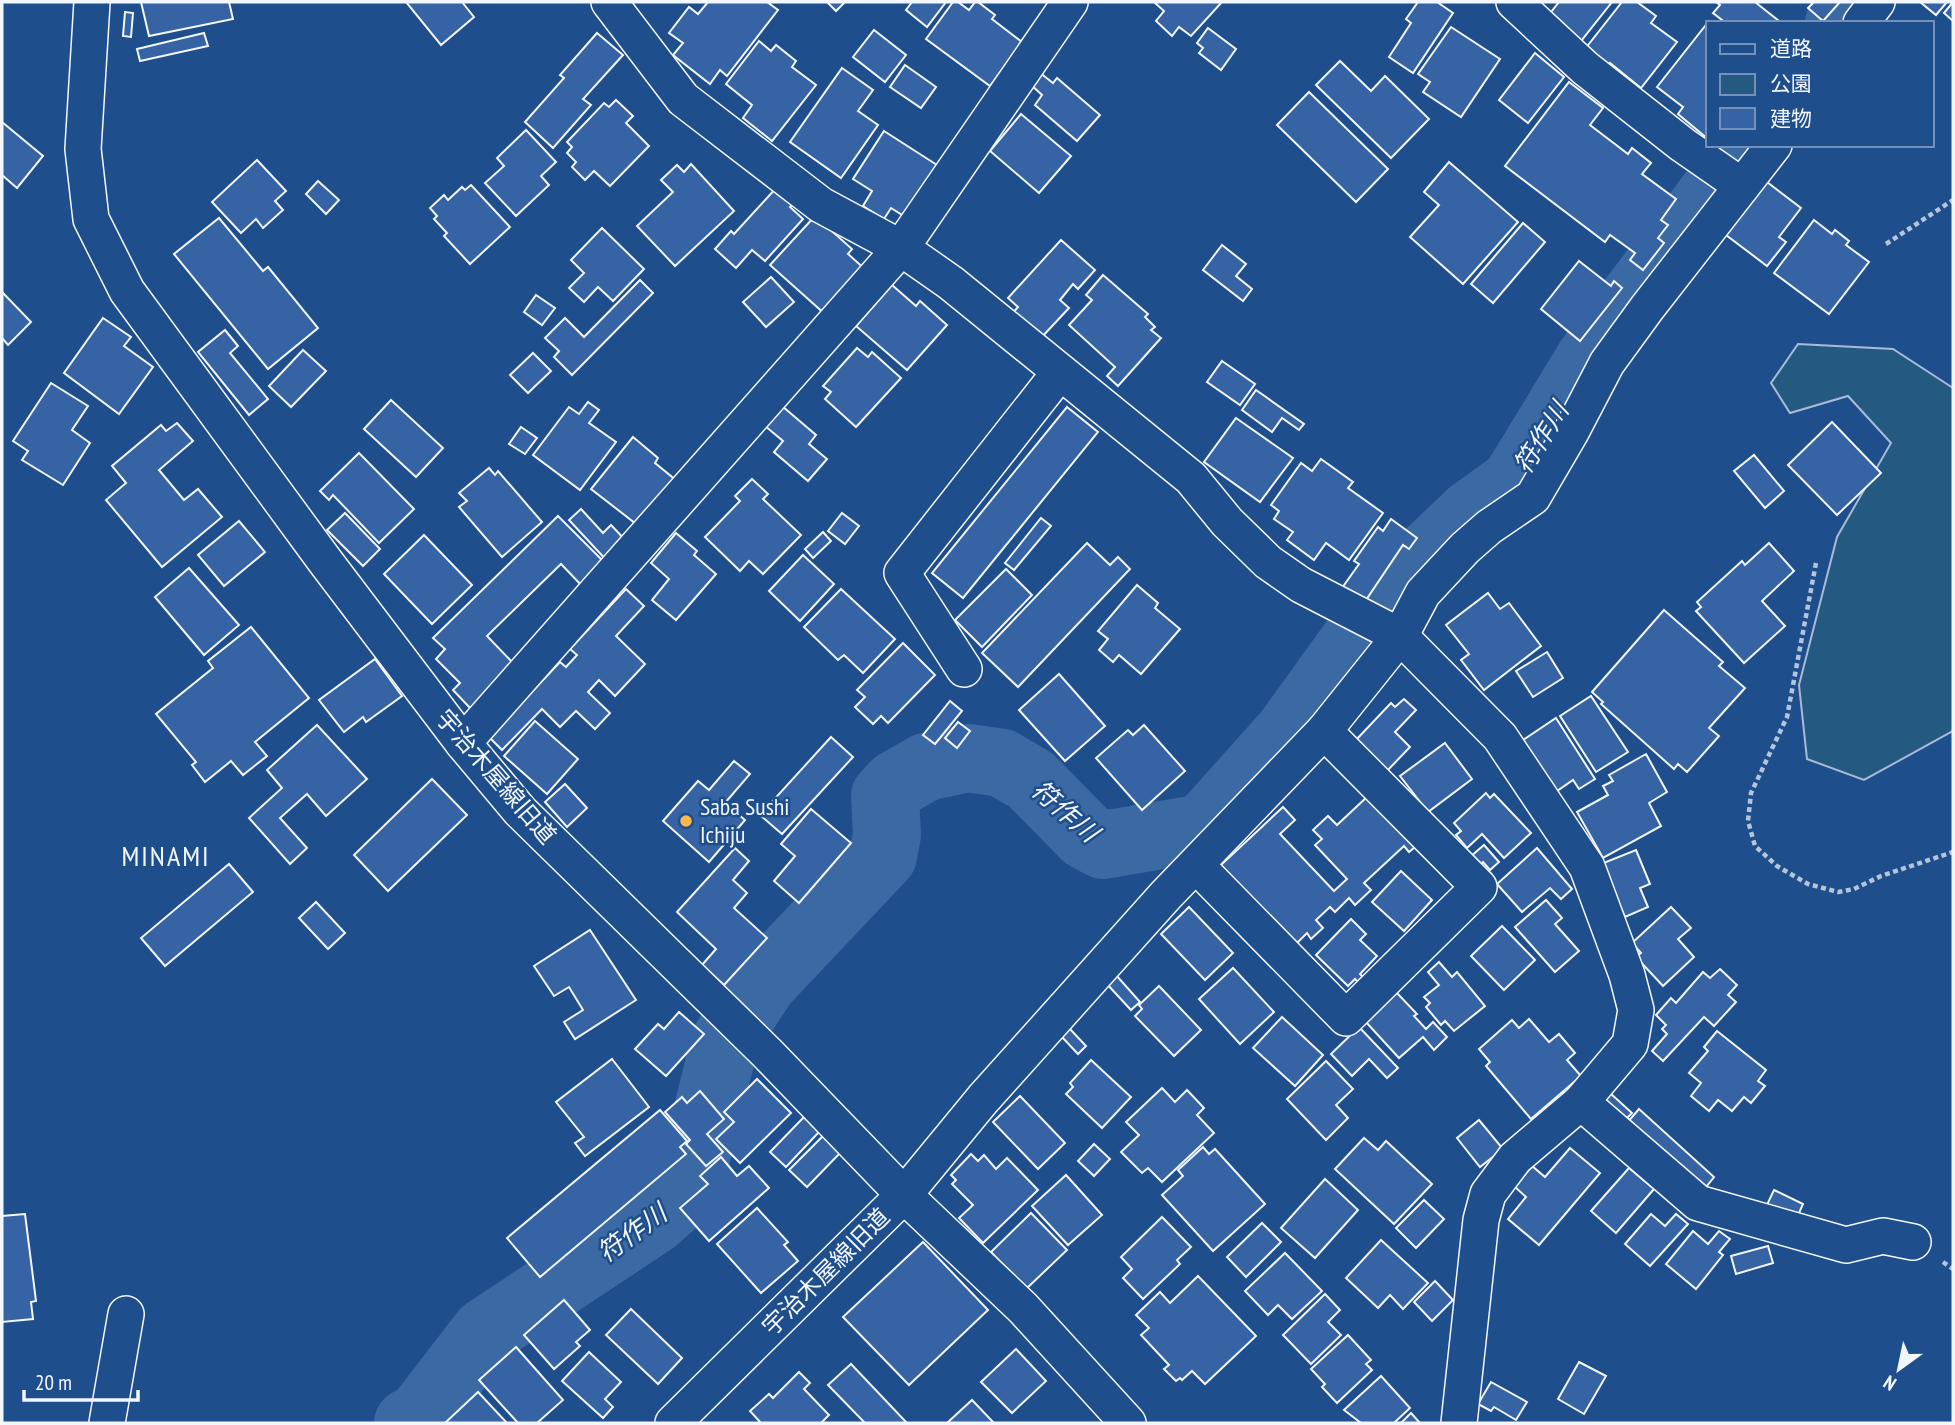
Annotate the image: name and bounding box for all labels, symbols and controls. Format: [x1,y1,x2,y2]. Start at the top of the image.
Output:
legend [1706,21,1934,147]
text: 道路 [1770,35,1812,62]
text: 公園 [1770,70,1812,97]
text: 建物 [1770,105,1812,132]
water label: 符作川 [1506,393,1577,480]
street label: 宇治木屋線旧道 [430,703,563,850]
water label: 符作川 [1025,773,1108,851]
place label: Saba Sushi Ichiju [700,791,790,850]
marker: Saba Sushi Ichiju [678,813,694,829]
district label: MINAMI [121,837,211,874]
water label: 符作川 [590,1195,675,1269]
street label: 宇治木屋線旧道 [755,1201,896,1342]
north arrow [1864,1334,1934,1404]
scale bar [24,1358,138,1402]
text: 20 m [35,1369,72,1396]
text: N [1879,1370,1901,1396]

